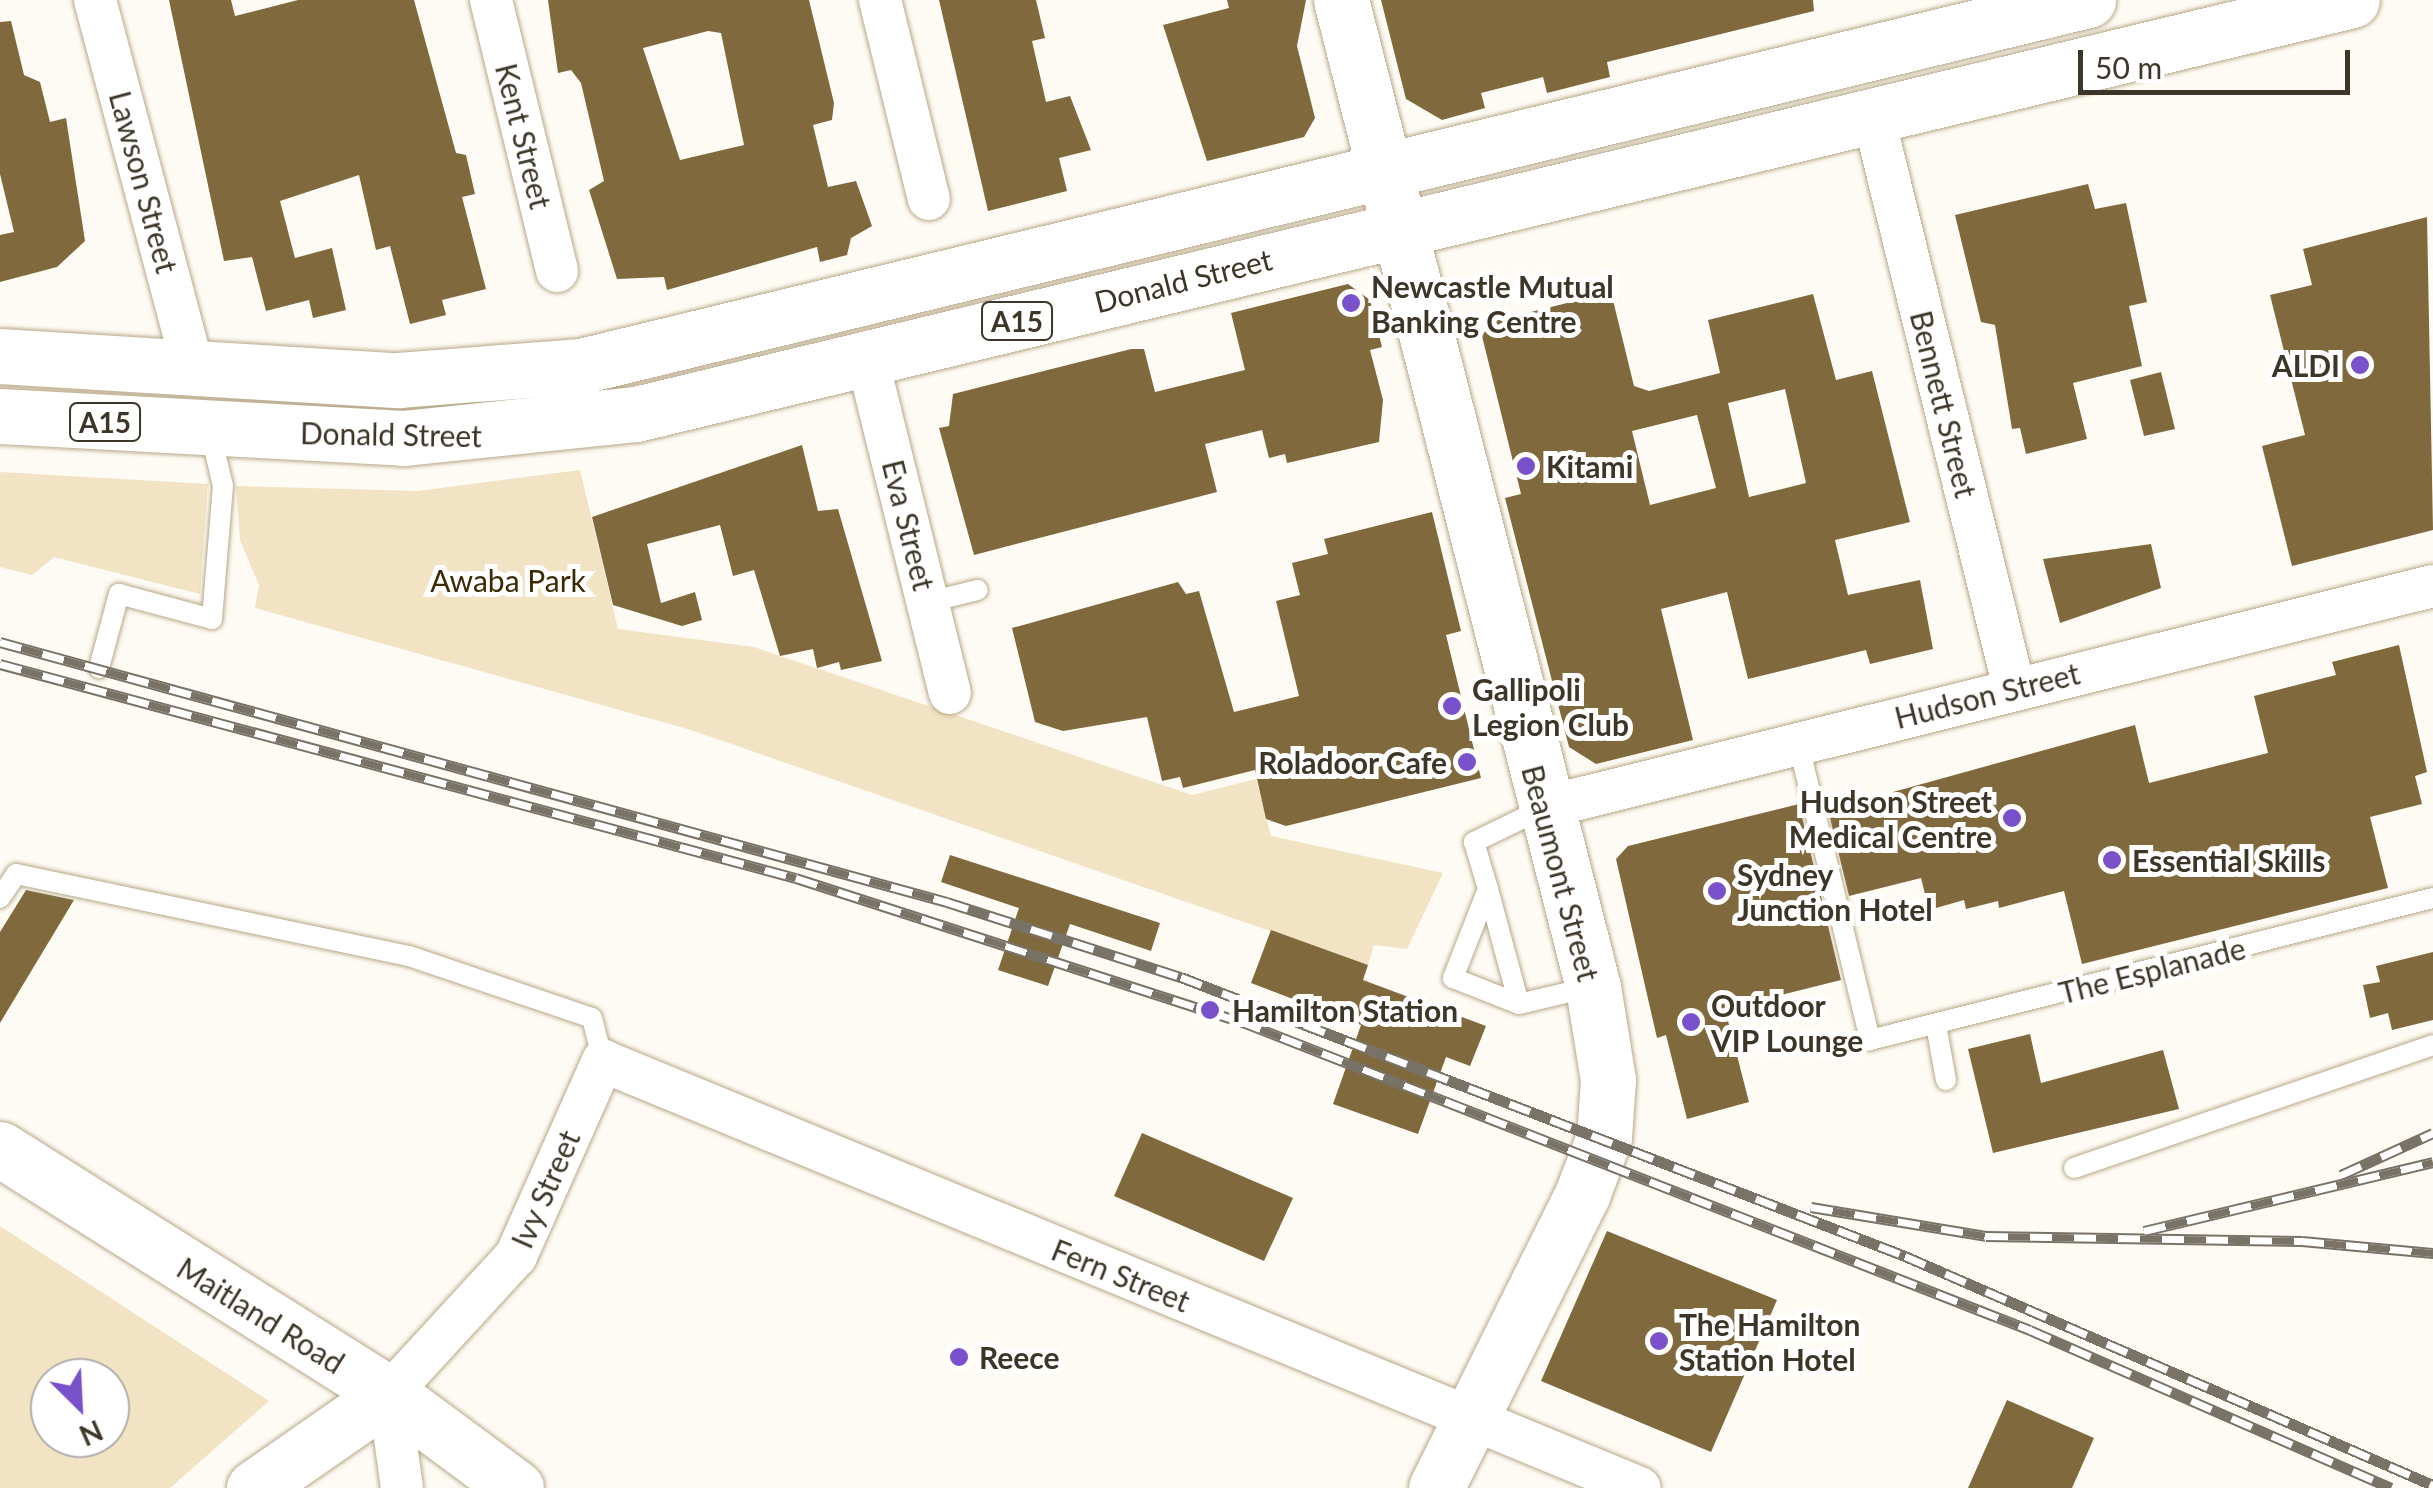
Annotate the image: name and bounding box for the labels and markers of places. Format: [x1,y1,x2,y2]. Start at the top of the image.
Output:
place label: Newcastle Mutual Banking Centre [1371,268,1614,338]
marker: Newcastle Mutual Banking Centre [1340,292,1362,314]
place label: ALDI [2272,347,2340,383]
marker: ALDI [2349,354,2371,376]
place label: Kitami [1546,448,1633,484]
marker: Kitami [1515,455,1537,477]
place label: Gallipoli Legion Club [1472,671,1629,742]
marker: Gallipoli Legion Club [1441,695,1463,717]
place label: Roladoor Cafe [1258,744,1447,780]
marker: Roladoor Cafe [1456,751,1478,773]
place label: Hudson Street Medical Centre [1789,783,1992,854]
marker: Hudson Street Medical Centre [2001,807,2023,829]
place label: Essential Skills [2132,842,2325,878]
marker: Essential Skills [2101,849,2123,871]
place label: Sydney Junction Hotel [1737,856,1933,926]
marker: Sydney Junction Hotel [1706,880,1728,902]
place label: Outdoor VIP Lounge [1711,987,1864,1058]
place label: Hamilton Station [1232,992,1458,1028]
marker: Hamilton Station [1197,997,1223,1023]
marker: Outdoor VIP Lounge [1680,1011,1702,1033]
place label: The Hamilton Station Hotel [1679,1306,1860,1376]
marker: The Hamilton Station Hotel [1648,1330,1670,1352]
place label: Reece [979,1339,1060,1375]
marker: Reece [948,1346,970,1368]

